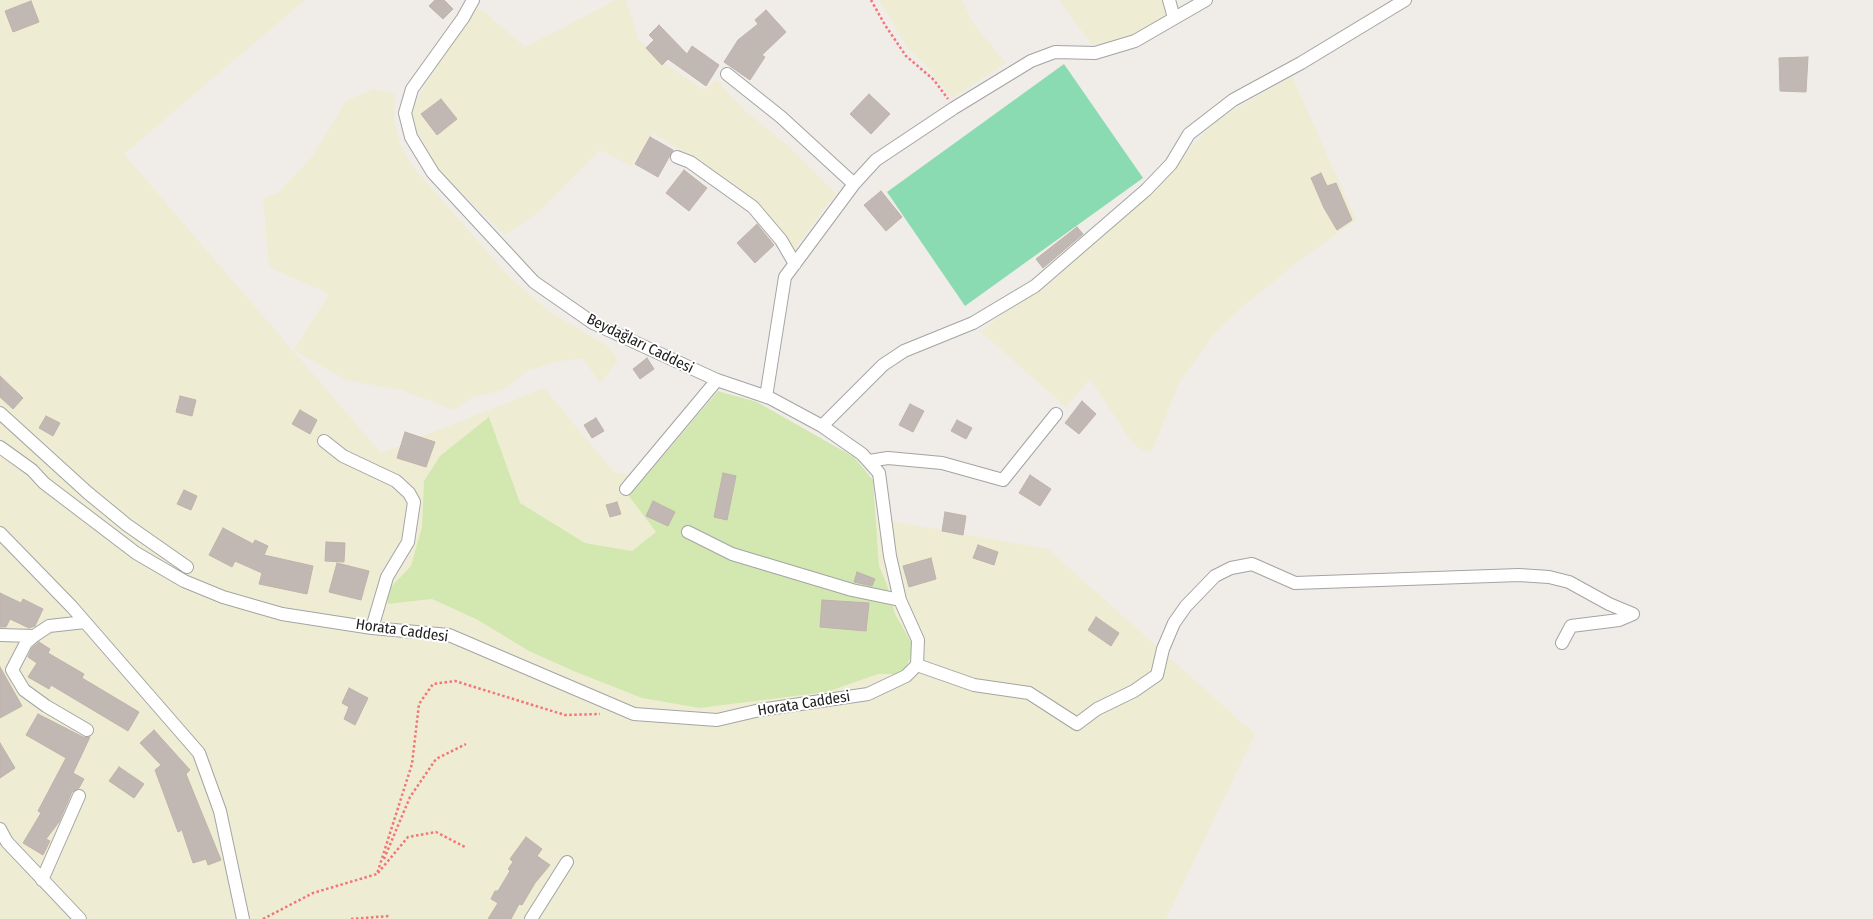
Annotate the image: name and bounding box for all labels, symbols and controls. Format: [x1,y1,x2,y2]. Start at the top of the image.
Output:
street label: Beydağları Caddesi [584,310,696,378]
street label: Horata Caddesi [355,616,449,646]
street label: Horata Caddesi [757,688,851,720]

